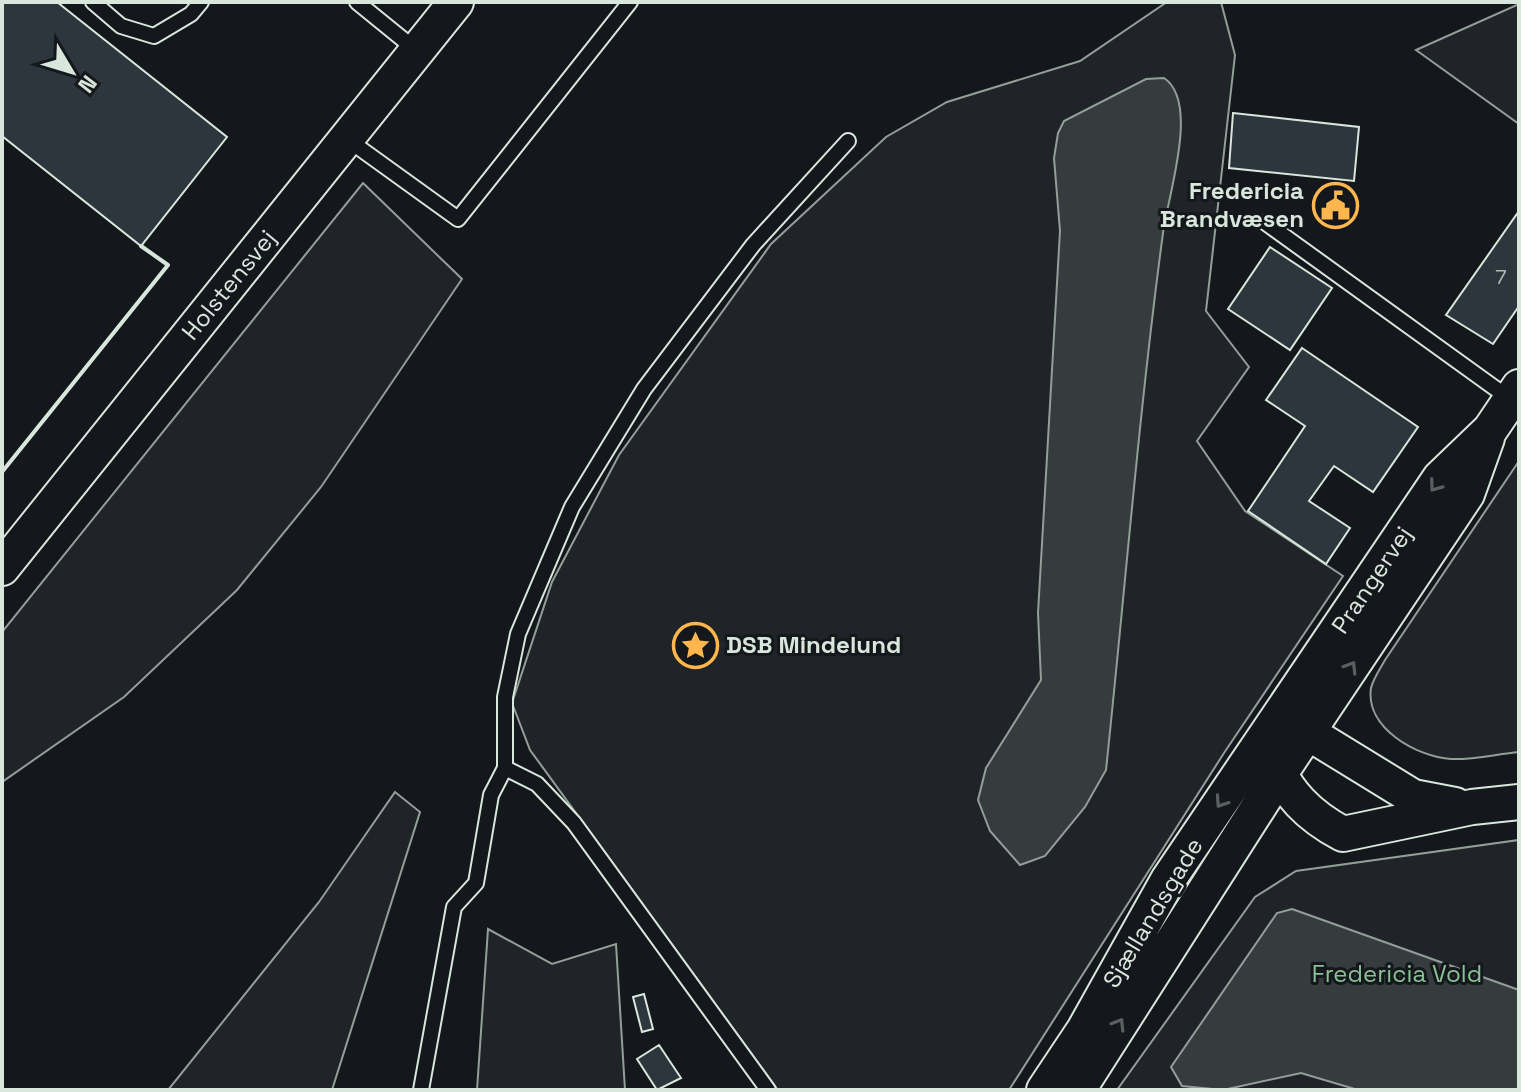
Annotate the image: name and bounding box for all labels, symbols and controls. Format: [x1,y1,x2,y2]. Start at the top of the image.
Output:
north arrow [32,32,112,112]
text: N [72,70,103,99]
place label: Fredericia Brandvæsen [1160,175,1304,234]
public building icon: Fredericia Brandvæsen [1311,181,1359,229]
street label: Holstensvej [175,223,283,346]
house number: 7 [1495,264,1507,290]
one-way arrow [1430,477,1445,491]
street label: Prangervej [1324,520,1419,639]
place icon: DSB Mindelund [671,621,719,669]
place label: DSB Mindelund [726,629,901,660]
one-way arrow [1341,661,1356,676]
one-way arrow [1216,794,1231,808]
street label: Sjællandsgade [1096,832,1210,993]
park label: Fredericia Vold [1312,958,1482,989]
one-way arrow [1110,1018,1125,1032]

